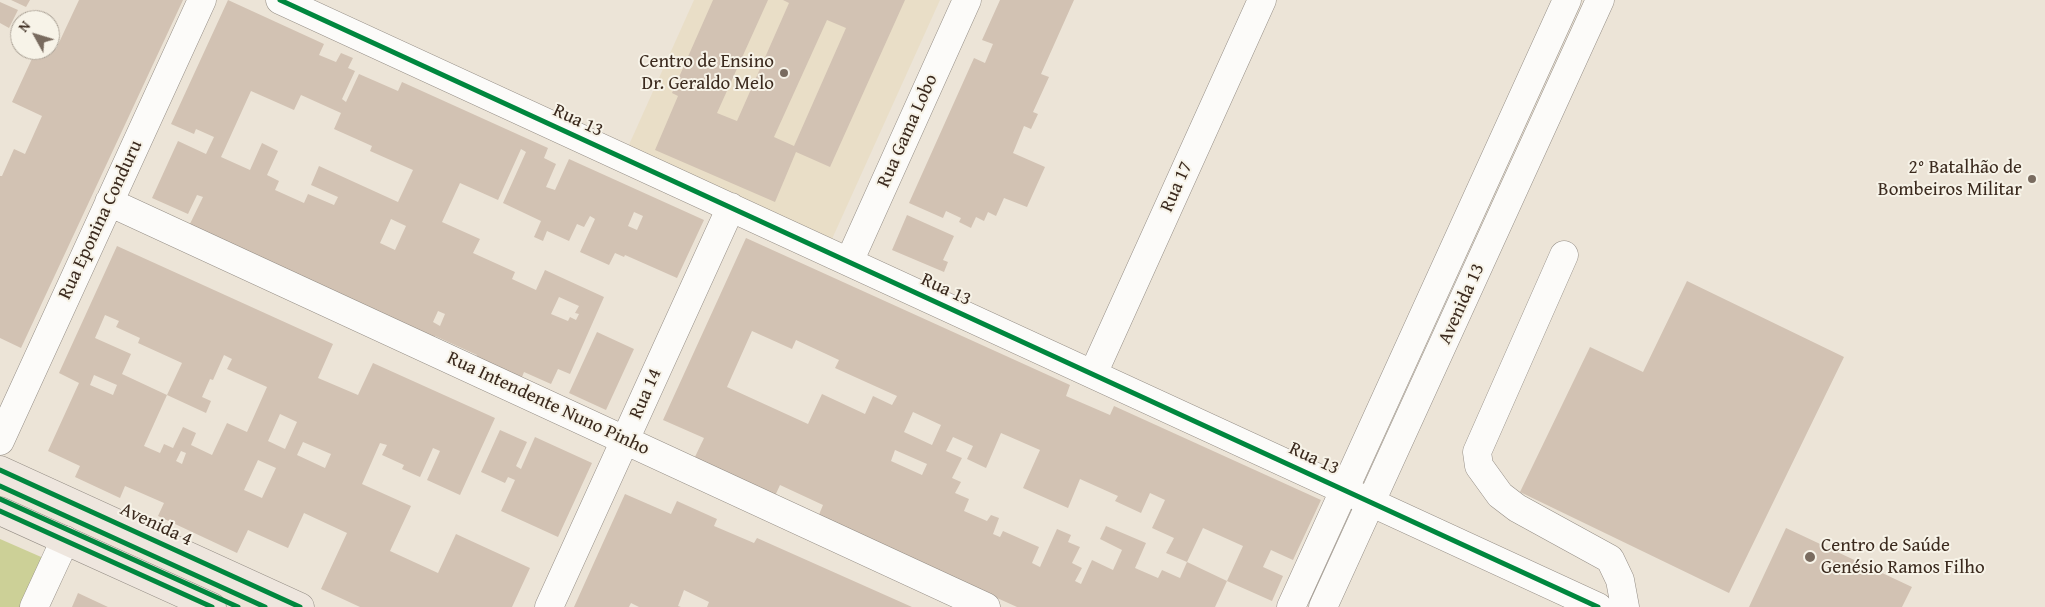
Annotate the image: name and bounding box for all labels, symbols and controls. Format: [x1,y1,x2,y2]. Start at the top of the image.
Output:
north arrow [10,10,60,60]
text: N [13,16,35,36]
place label: Centro de Ensino Dr. Geraldo Melo [639,51,774,95]
marker: Centro de Ensino Dr. Geraldo Melo [778,67,790,79]
street label: Rua Gama Lobo [873,71,943,191]
street label: Rua 13 [549,100,607,142]
street label: Rua Eponina Conduru [54,137,148,303]
place label: 2° Batalhão de Bombeiros Militar [1878,157,2022,201]
street label: Rua 17 [1156,158,1198,216]
marker: 2° Batalhão de Bombeiros Militar [2026,173,2038,185]
street label: Avenida 13 [1434,260,1490,348]
street label: Rua 13 [917,269,975,311]
street label: Rua Intendente Nuno Pinho [443,347,653,461]
street label: Rua 14 [625,365,667,423]
street label: Rua 13 [1285,438,1343,480]
street label: Avenida 4 [116,498,196,552]
place label: Centro de Saúde Genésio Ramos Filho [1821,535,1985,579]
marker: Centro de Saúde Genésio Ramos Filho [1803,550,1817,564]

